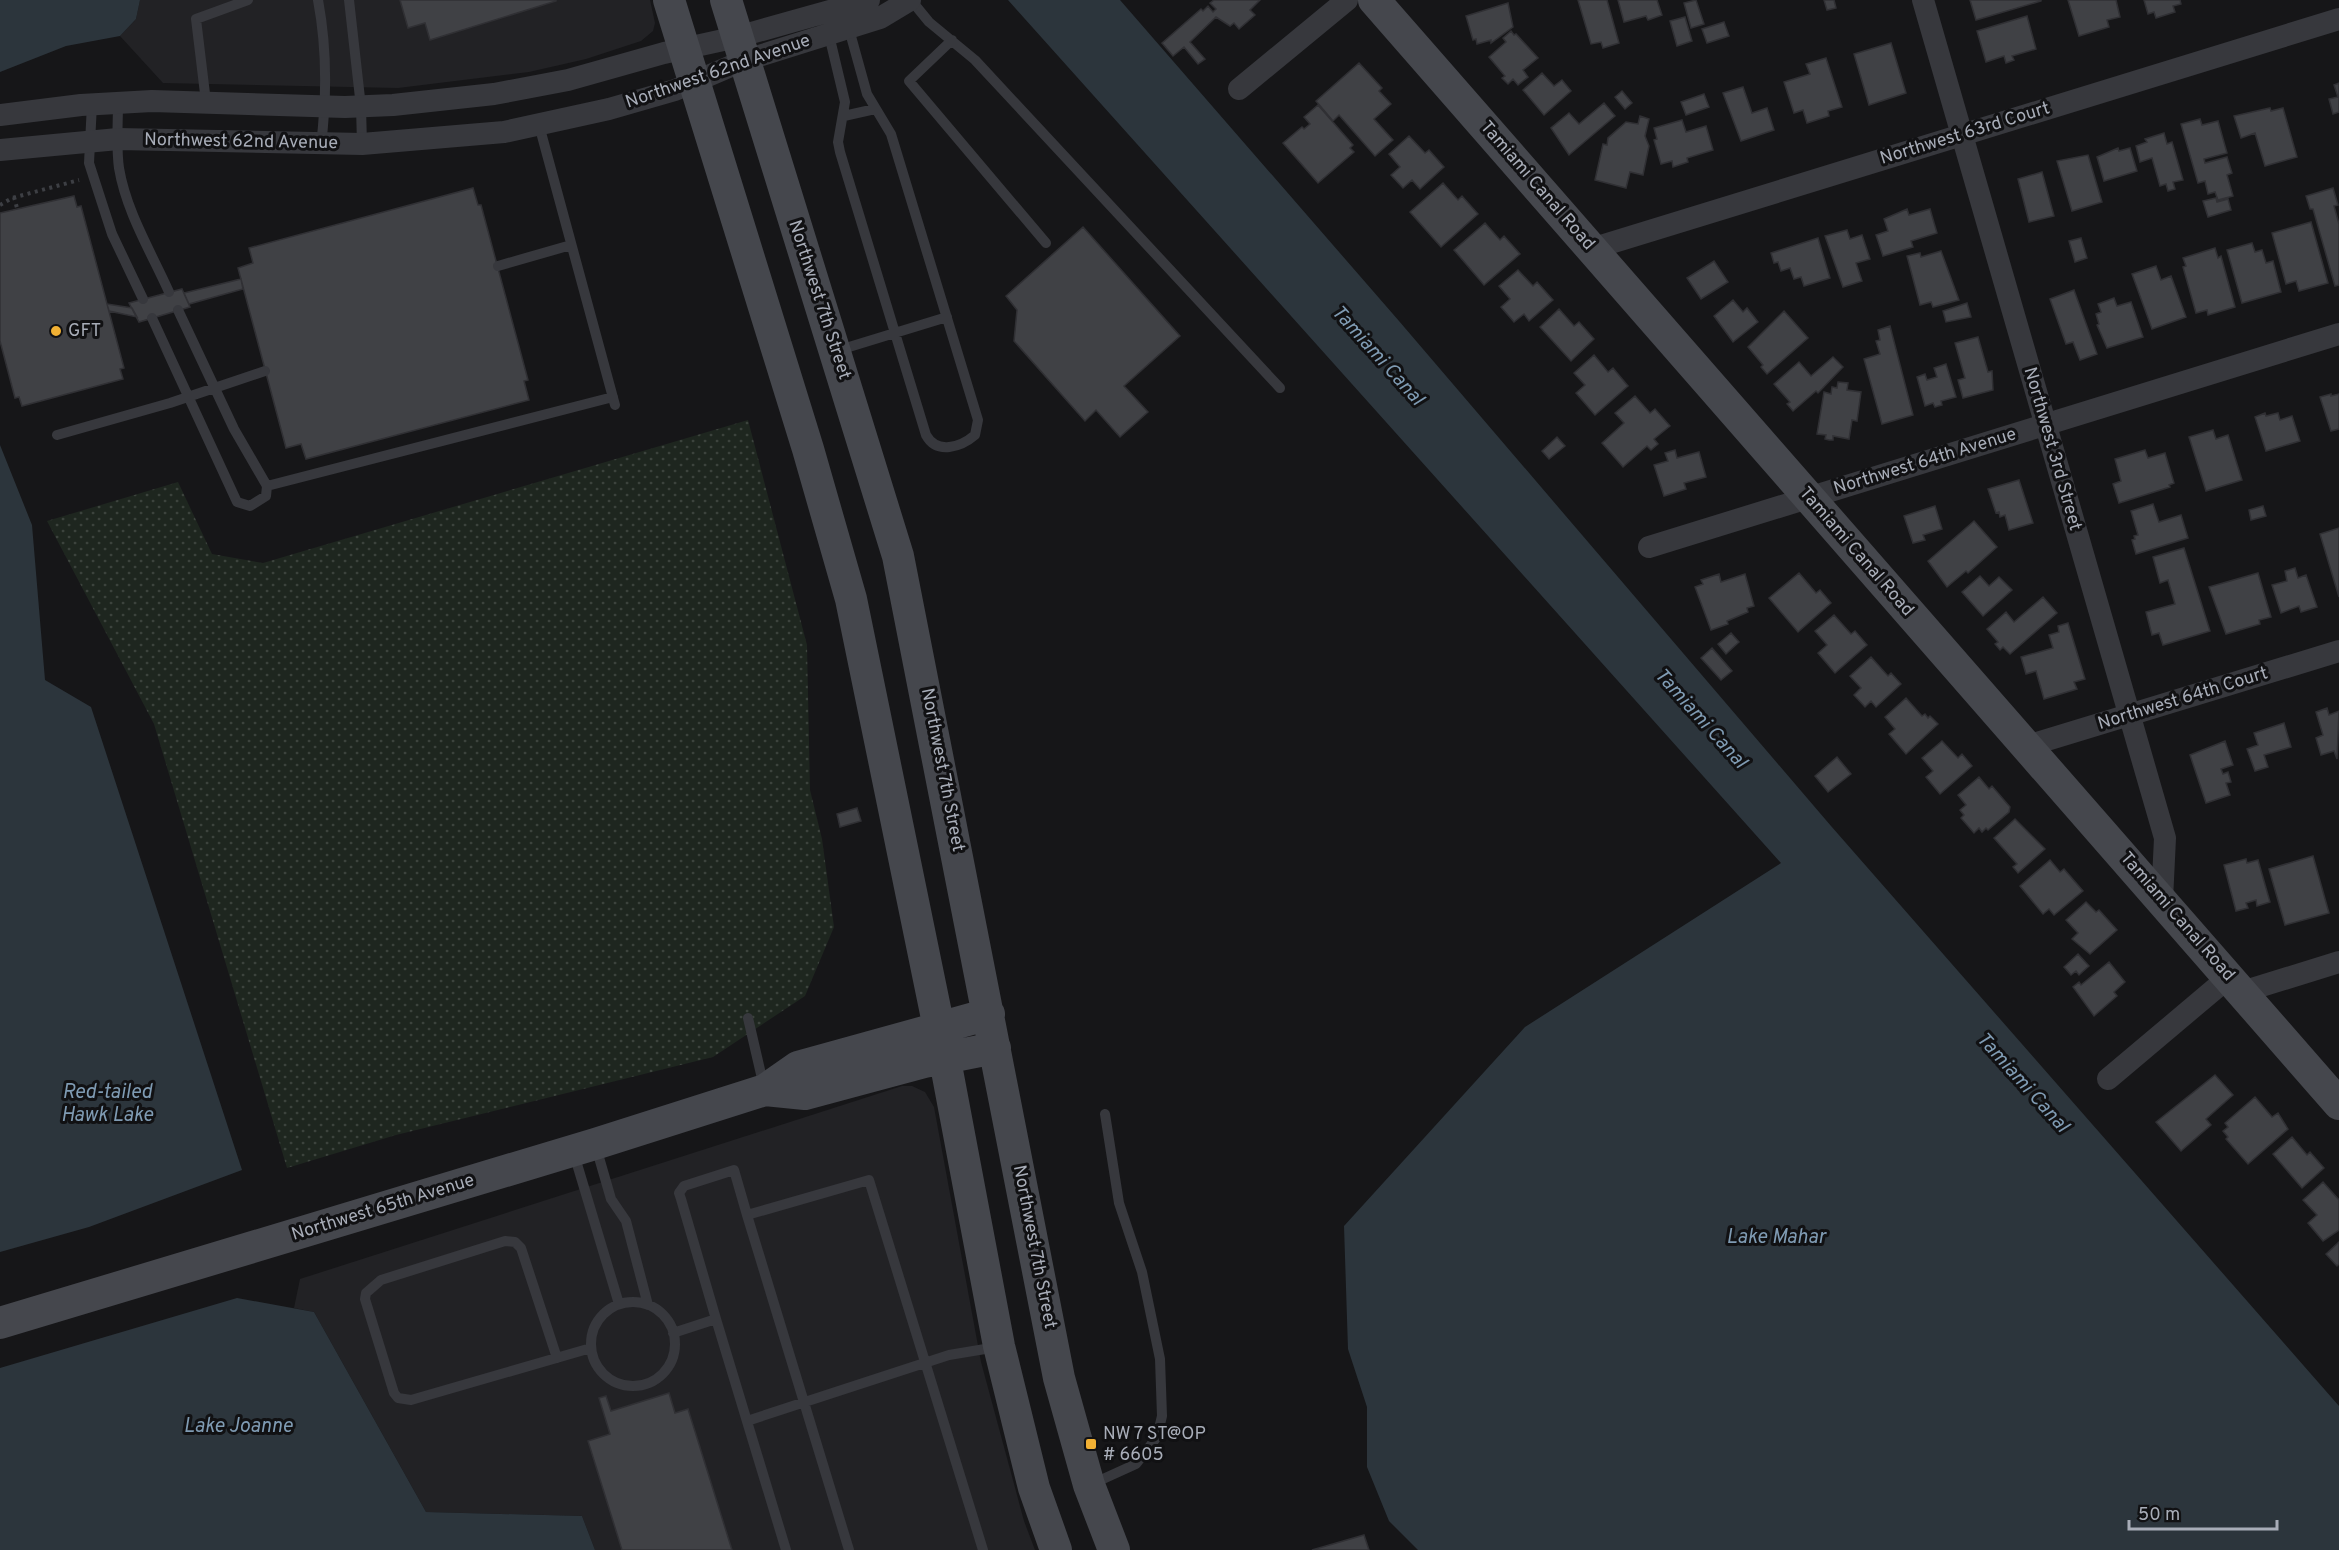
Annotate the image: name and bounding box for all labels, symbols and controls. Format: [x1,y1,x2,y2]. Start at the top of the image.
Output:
street label: Northwest 62nd Avenue [623,30,813,114]
street label: Northwest 63rd Court [1877,97,2053,171]
street label: Tamiami Canal Road [1474,116,1600,256]
street label: Northwest 62nd Avenue [144,129,338,155]
street label: Northwest 7th Street [782,217,856,383]
water label: Tamiami Canal [1325,300,1430,412]
place label: GFT [68,320,101,343]
marker: GFT [49,324,63,338]
street label: Northwest 3rd Street [2018,365,2086,533]
street label: Northwest 64th Avenue [1831,423,2019,501]
street label: Tamiami Canal Road [1793,482,1919,622]
street label: Northwest 64th Court [2095,662,2271,736]
water label: Tamiami Canal [1648,663,1753,775]
street label: Northwest 7th Street [915,686,969,854]
street label: Tamiami Canal Road [2114,847,2240,987]
water label: Tamiami Canal [1970,1027,2075,1139]
water label: Red-tailed Hawk Lake [61,1080,154,1129]
street label: Northwest 7th Street [1007,1163,1061,1331]
street label: Northwest 65th Avenue [289,1169,477,1247]
water label: Lake Mahar [1726,1225,1827,1251]
water label: Lake Joanne [183,1414,293,1440]
place label: NW 7 ST@OP # 6605 [1103,1423,1206,1467]
marker: NW 7 ST@OP # 6605 [1084,1437,1098,1451]
scale bar [2129,1493,2278,1531]
text: 50 m [2138,1504,2180,1527]

